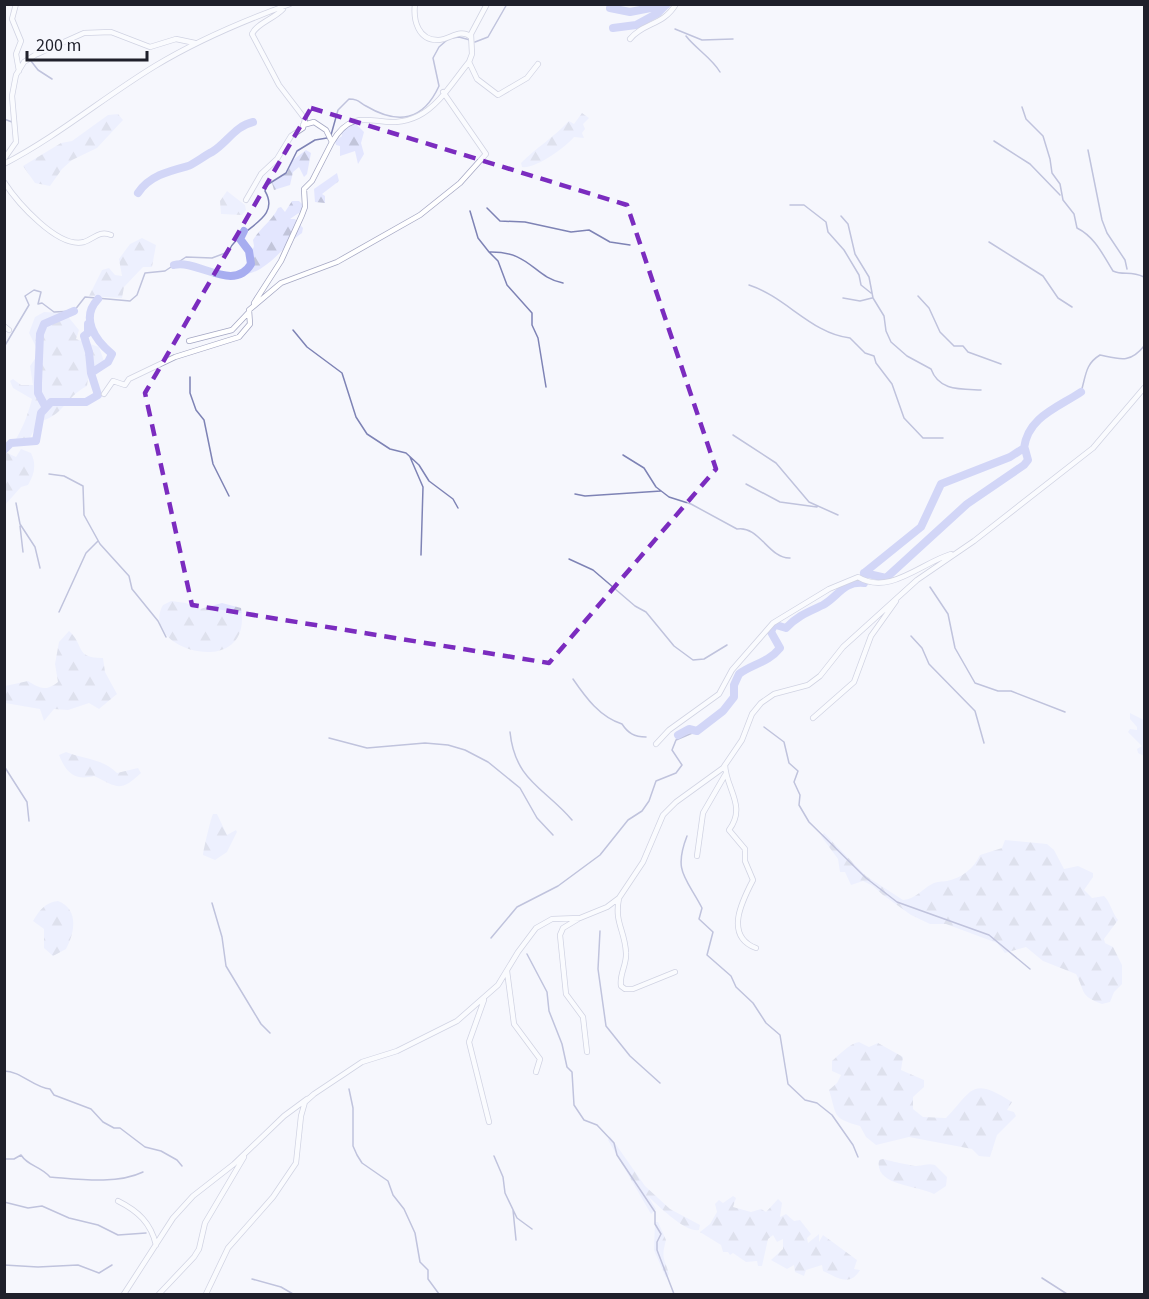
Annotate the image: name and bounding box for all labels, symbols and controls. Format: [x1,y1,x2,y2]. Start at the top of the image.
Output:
scale bar [27,24,147,62]
text: 200 m [36,33,81,58]

